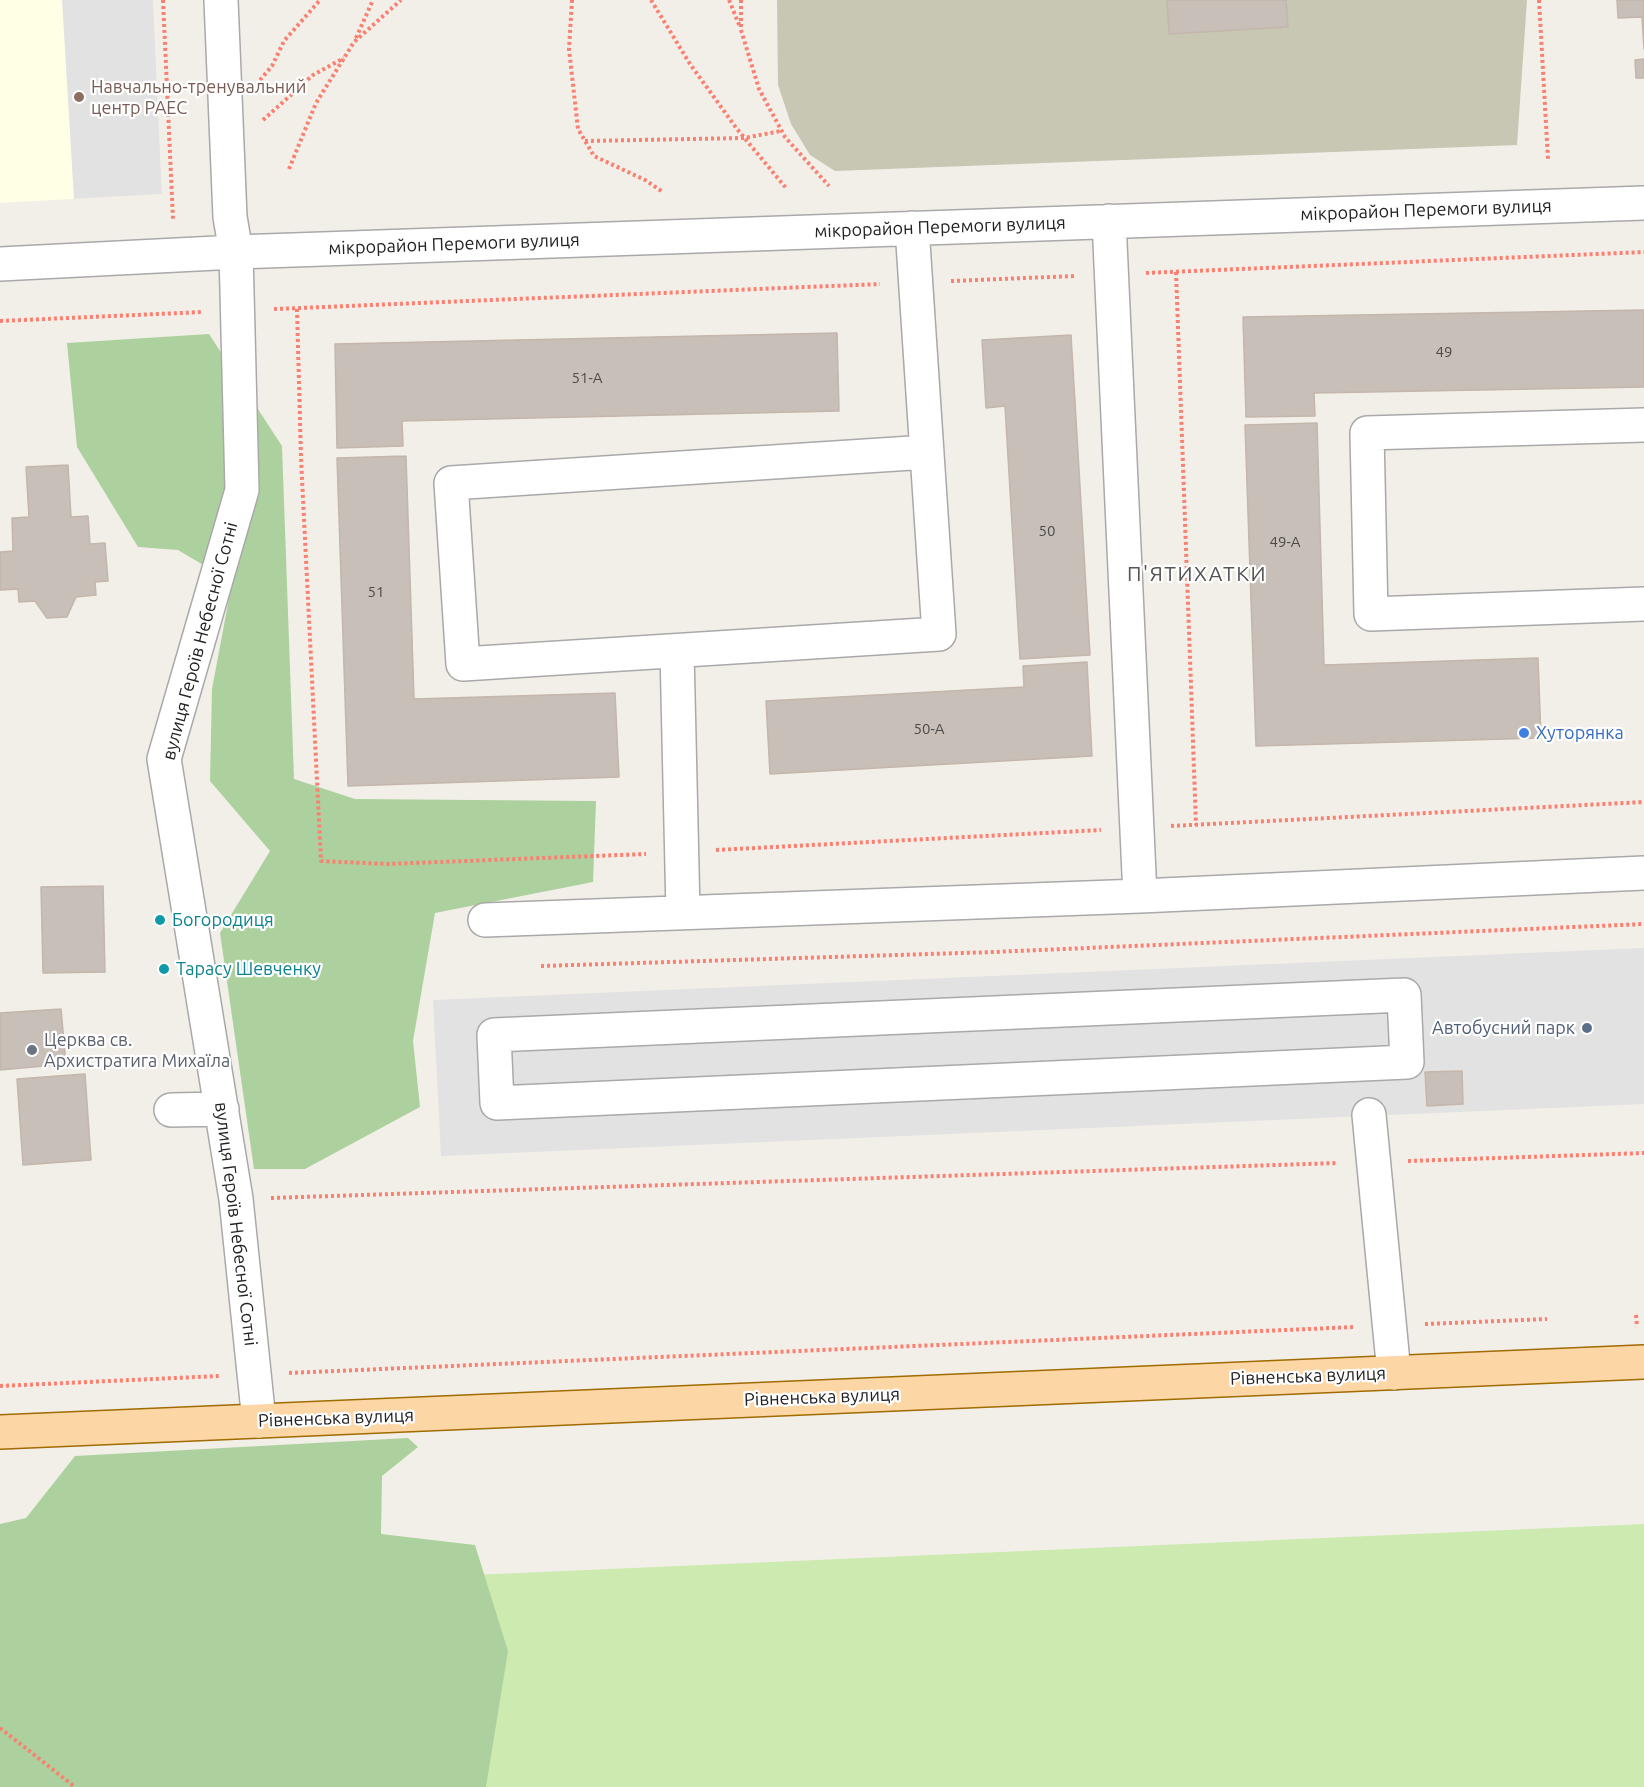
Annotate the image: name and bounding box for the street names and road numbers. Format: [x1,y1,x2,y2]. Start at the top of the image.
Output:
street label: мікрорайон Перемоги вулиця [1300,195,1552,225]
street label: мікрорайон Перемоги вулиця [814,212,1066,242]
street label: мікрорайон Перемоги вулиця [328,229,580,259]
street label: вулиця Героїв Небесної Сотні [158,520,242,762]
street label: вулиця Героїв Небесної Сотні [210,1101,262,1347]
street label: Рівненська вулиця [1230,1362,1386,1390]
street label: Рівненська вулиця [744,1383,900,1411]
street label: Рівненська вулиця [258,1404,414,1432]

